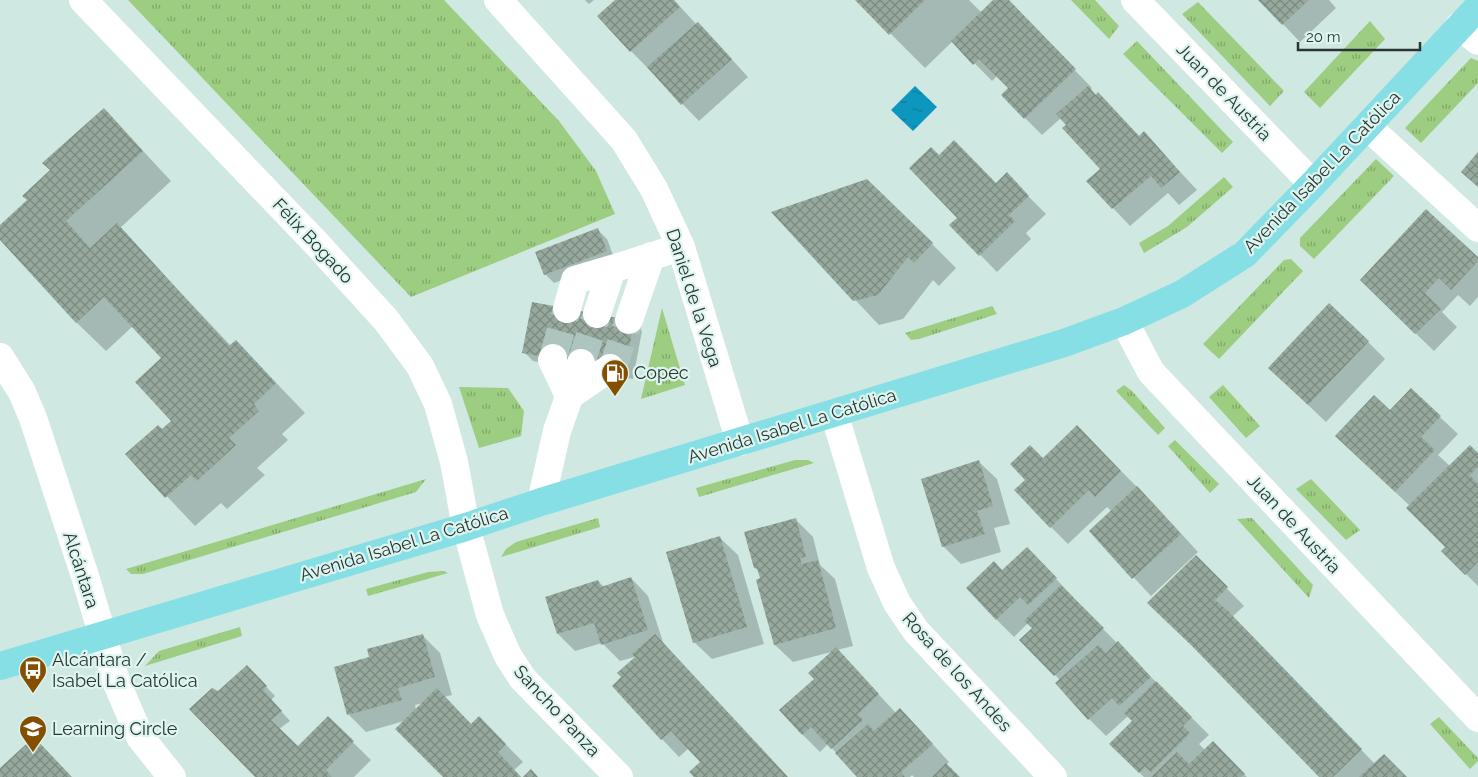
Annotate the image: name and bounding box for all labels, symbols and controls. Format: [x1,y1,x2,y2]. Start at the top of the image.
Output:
scale bar [1298,20,1420,52]
text: 20 m [1306,28,1341,46]
street label: Juan de Austria [1173,39,1276,145]
street label: Avenida Isabel La Católica [1239,86,1405,257]
street label: Félix Bogado [269,194,358,288]
street label: Daniel de la Vega [662,226,727,370]
fuel station icon: Copec [600,358,630,397]
place label: Copec [634,362,689,383]
street label: Avenida Isabel La Católica [685,384,899,467]
street label: Juan de Austria [1243,470,1345,577]
street label: Avenida Isabel La Católica [297,502,511,585]
street label: Alcántara [59,529,104,611]
street label: Rosa de los Andes [898,608,1017,736]
place label: Alcántara / Isabel La Católica [52,649,198,691]
bus stop icon: Alcántara / Isabel La Católica [18,655,48,694]
street label: Sancho Panza [510,661,605,761]
school or university icon: Learning Circle [18,714,48,753]
place label: Learning Circle [52,718,178,739]

